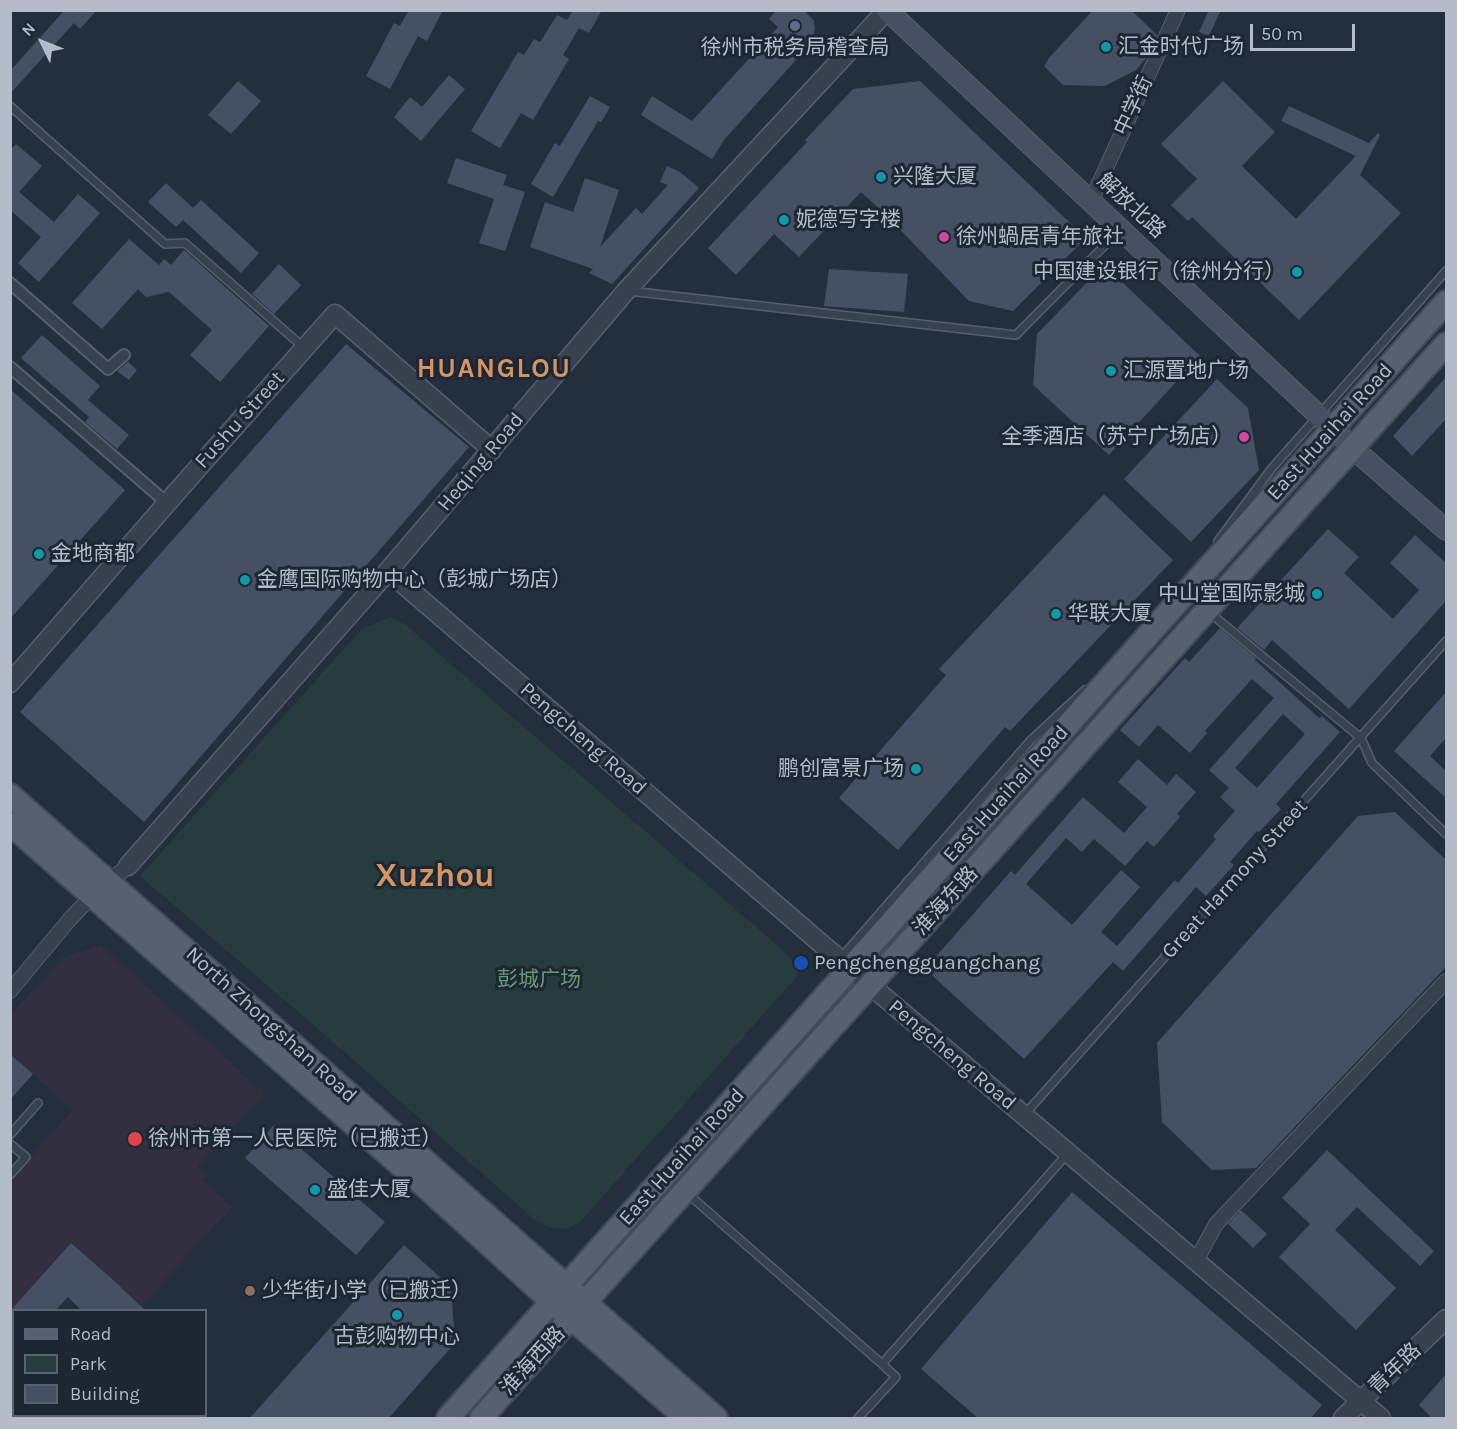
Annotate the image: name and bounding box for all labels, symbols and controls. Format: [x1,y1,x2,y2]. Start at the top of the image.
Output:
north arrow [12,12,72,72]
scale bar [1253,12,1358,50]
text: N [18,19,39,40]
marker: 徐州市税务局稽查局 [788,19,802,33]
text: 50 m [1261,23,1303,45]
place label: 汇金时代广场 [1118,34,1244,60]
place label: 徐州市税务局稽查局 [701,35,889,61]
marker: 汇金时代广场 [1099,40,1113,54]
street label: 中学街 [1109,72,1159,140]
place label: 兴隆大厦 [893,164,977,190]
street label: 解放北路 [1092,168,1170,244]
marker: 兴隆大厦 [874,170,888,184]
place label: 妮德写字楼 [796,207,901,233]
marker: 妮德写字楼 [777,213,791,227]
place label: 徐州蝸居青年旅社 [956,224,1124,250]
marker: 徐州蝸居青年旅社 [937,230,951,244]
place label: 中国建设银行（徐州分行） [1033,259,1285,285]
marker: 中国建设银行（徐州分行） [1290,265,1304,279]
district label: HUANGLOU [417,353,571,385]
place label: 汇源置地广场 [1123,358,1249,384]
street label: East Huaihai Road [1262,358,1398,506]
marker: 汇源置地广场 [1104,364,1118,378]
street label: Fushu Street [190,366,290,474]
street label: Heqing Road [432,407,530,517]
place label: 全季酒店（苏宁广场店） [1001,424,1232,450]
marker: 全季酒店（苏宁广场店） [1237,430,1251,444]
place label: 金地商都 [51,541,135,567]
marker: 金地商都 [32,547,46,561]
place label: 金鹰国际购物中心（彭城广场店） [257,567,572,593]
marker: 金鹰国际购物中心（彭城广场店） [238,573,252,587]
place label: 中山堂国际影城 [1158,581,1305,607]
marker: 中山堂国际影城 [1310,587,1324,601]
place label: 华联大厦 [1068,601,1152,627]
marker: 华联大厦 [1049,607,1063,621]
street label: Pengcheng Road [515,677,651,801]
street label: East Huaihai Road [938,720,1074,868]
place label: 鹏创富景广场 [778,756,904,782]
marker: 鹏创富景广场 [909,762,923,776]
street label: Great Harmony Street [1157,794,1313,964]
district label: Xuzhou [375,857,495,897]
street label: 淮海东路 [909,861,983,941]
street label: North Zhongshan Road [180,942,362,1108]
place label: Pengchengguangchang [814,950,1040,976]
marker: Pengchengguangchang [792,954,810,972]
park label: 彭城广场 [497,967,581,993]
street label: Pengcheng Road [883,994,1021,1116]
street label: East Huaihai Road [614,1083,750,1231]
place label: 徐州市第一人民医院（已搬迁） [148,1126,442,1152]
marker: 徐州市第一人民医院（已搬迁） [126,1130,144,1148]
place label: 盛佳大厦 [327,1177,411,1203]
marker: 盛佳大厦 [308,1183,322,1197]
place label: 少华街小学（已搬迁） [262,1278,472,1304]
marker: 少华街小学（已搬迁） [243,1284,257,1298]
marker: 古彭购物中心 [390,1308,404,1322]
legend [12,1309,207,1417]
street label: 淮海西路 [496,1321,570,1401]
text: Road [70,1323,111,1345]
place label: 古彭购物中心 [334,1324,460,1350]
street label: 青年路 [1364,1338,1426,1400]
text: Park [70,1353,107,1375]
text: Building [70,1383,140,1405]

